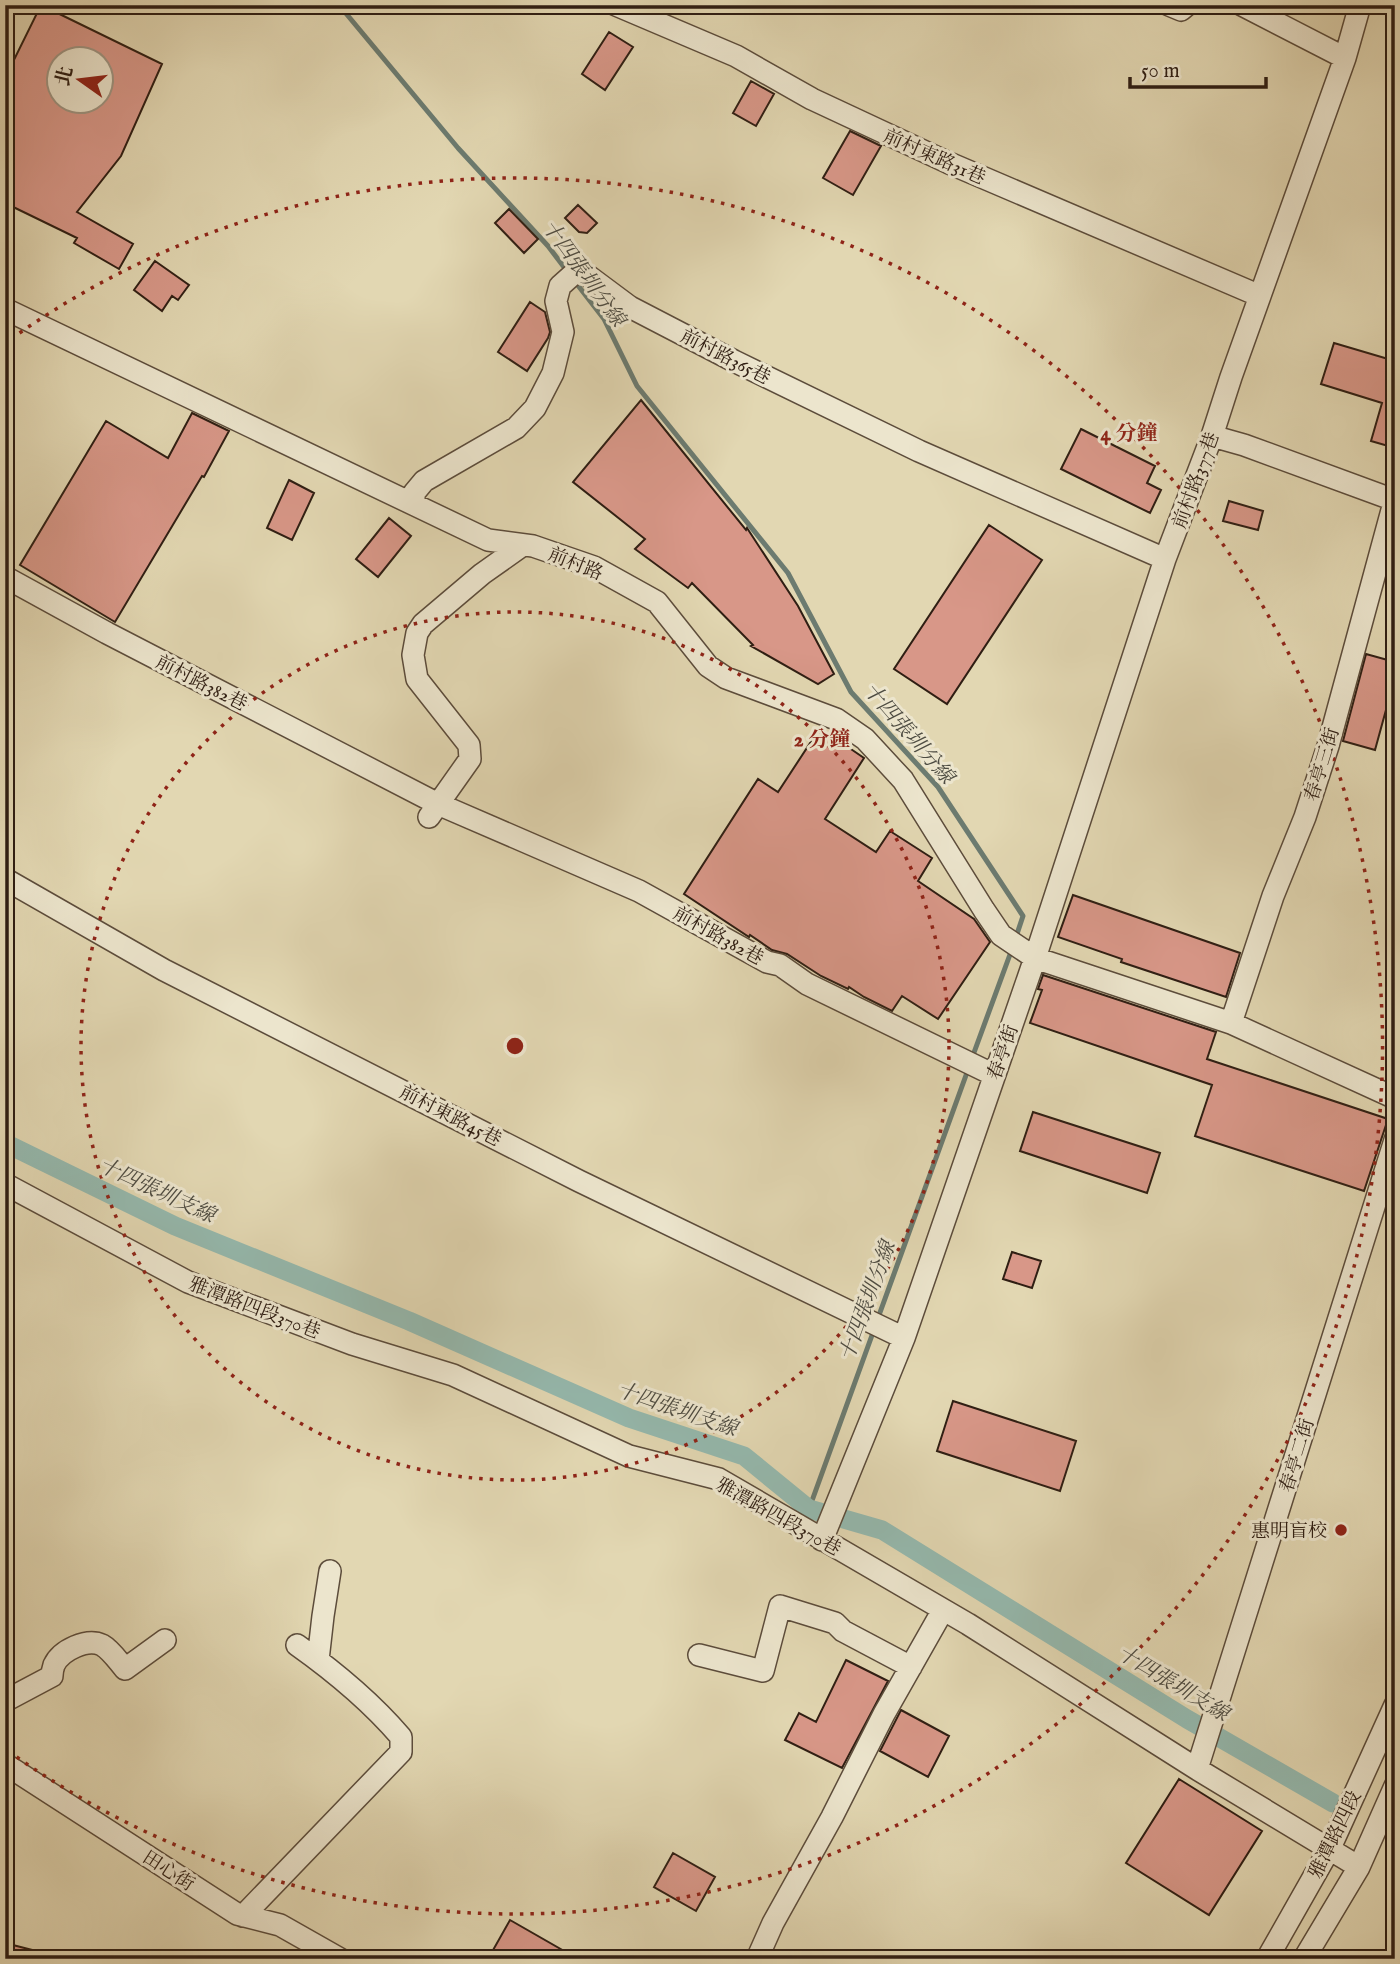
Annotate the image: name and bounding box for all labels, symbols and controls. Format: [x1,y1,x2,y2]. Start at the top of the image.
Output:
north arrow [46,46,116,116]
scale bar [1130,46,1267,90]
text: 50 m [1141,58,1180,85]
text: 北 [52,64,79,88]
street label: 前村東路31巷 [879,125,989,191]
water label: 十四張圳分線 [535,215,632,334]
street label: 前村路365巷 [676,325,774,391]
text: 4 分鐘 [1101,421,1157,448]
street label: 前村路377巷 [1168,429,1225,532]
street label: 前村路 [544,543,606,587]
street label: 前村路382巷 [151,651,251,717]
water label: 十四張圳分線 [856,678,961,792]
street label: 春亭三街 [1300,725,1346,804]
text: 2 分鐘 [794,727,850,754]
street label: 前村路382巷 [669,902,767,971]
street label: 春亭街 [983,1022,1025,1084]
centre of rings [503,1034,527,1058]
street label: 前村東路45巷 [395,1081,505,1153]
water label: 十四張圳支線 [94,1152,221,1231]
water label: 十四張圳分線 [834,1236,903,1365]
street label: 雅潭路四段370巷 [185,1273,324,1345]
water label: 十四張圳支線 [613,1377,742,1444]
street label: 春亭二街 [1275,1416,1321,1495]
street label: 雅潭路四段370巷 [711,1473,845,1562]
place label: 惠明盲校 [1251,1520,1327,1544]
marker: 惠明盲校 [1333,1522,1349,1538]
water label: 十四張圳支線 [1111,1640,1235,1729]
street label: 雅潭路四段 [1304,1787,1367,1883]
street label: 田心街 [137,1846,198,1897]

